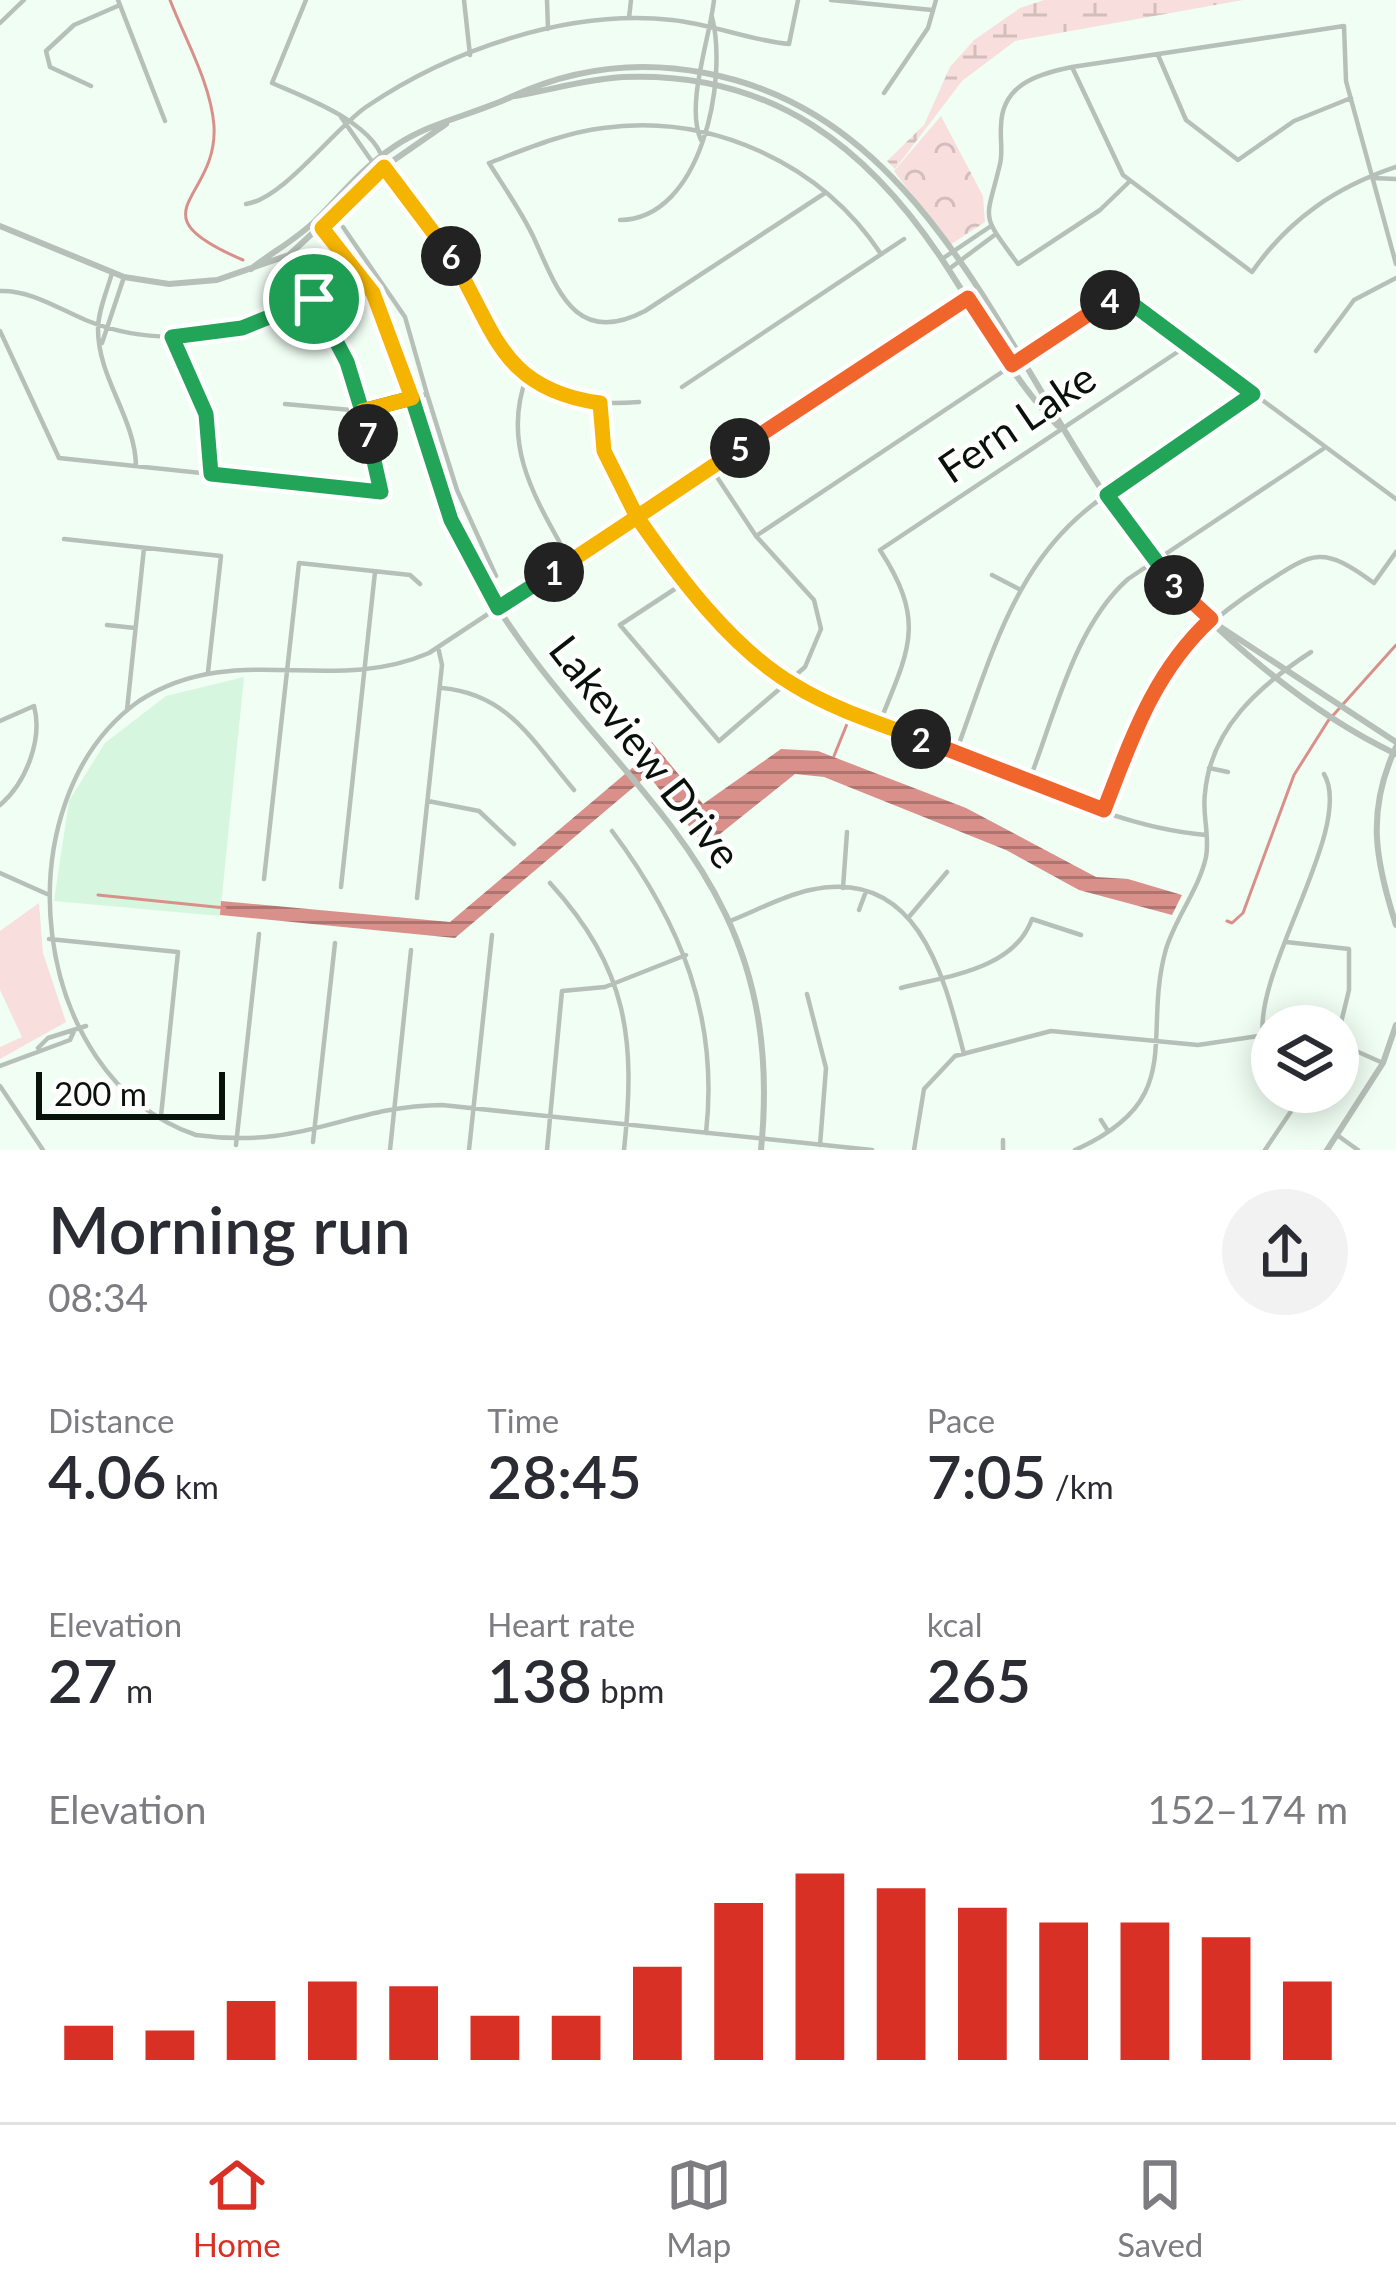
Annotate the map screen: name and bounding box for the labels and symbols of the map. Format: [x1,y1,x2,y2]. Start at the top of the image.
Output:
pin: 6 [421,226,481,286]
pin [263,248,365,350]
pin: 4 [1080,270,1140,330]
street label: Fern Lake [929,352,1104,493]
pin: 7 [338,404,398,464]
pin: 5 [710,418,770,478]
pin: 1 [524,542,584,602]
pin: 3 [1144,555,1204,615]
street label: Lakeview Drive [540,625,752,878]
pin: 2 [891,709,951,769]
scale bar [36,1066,225,1119]

